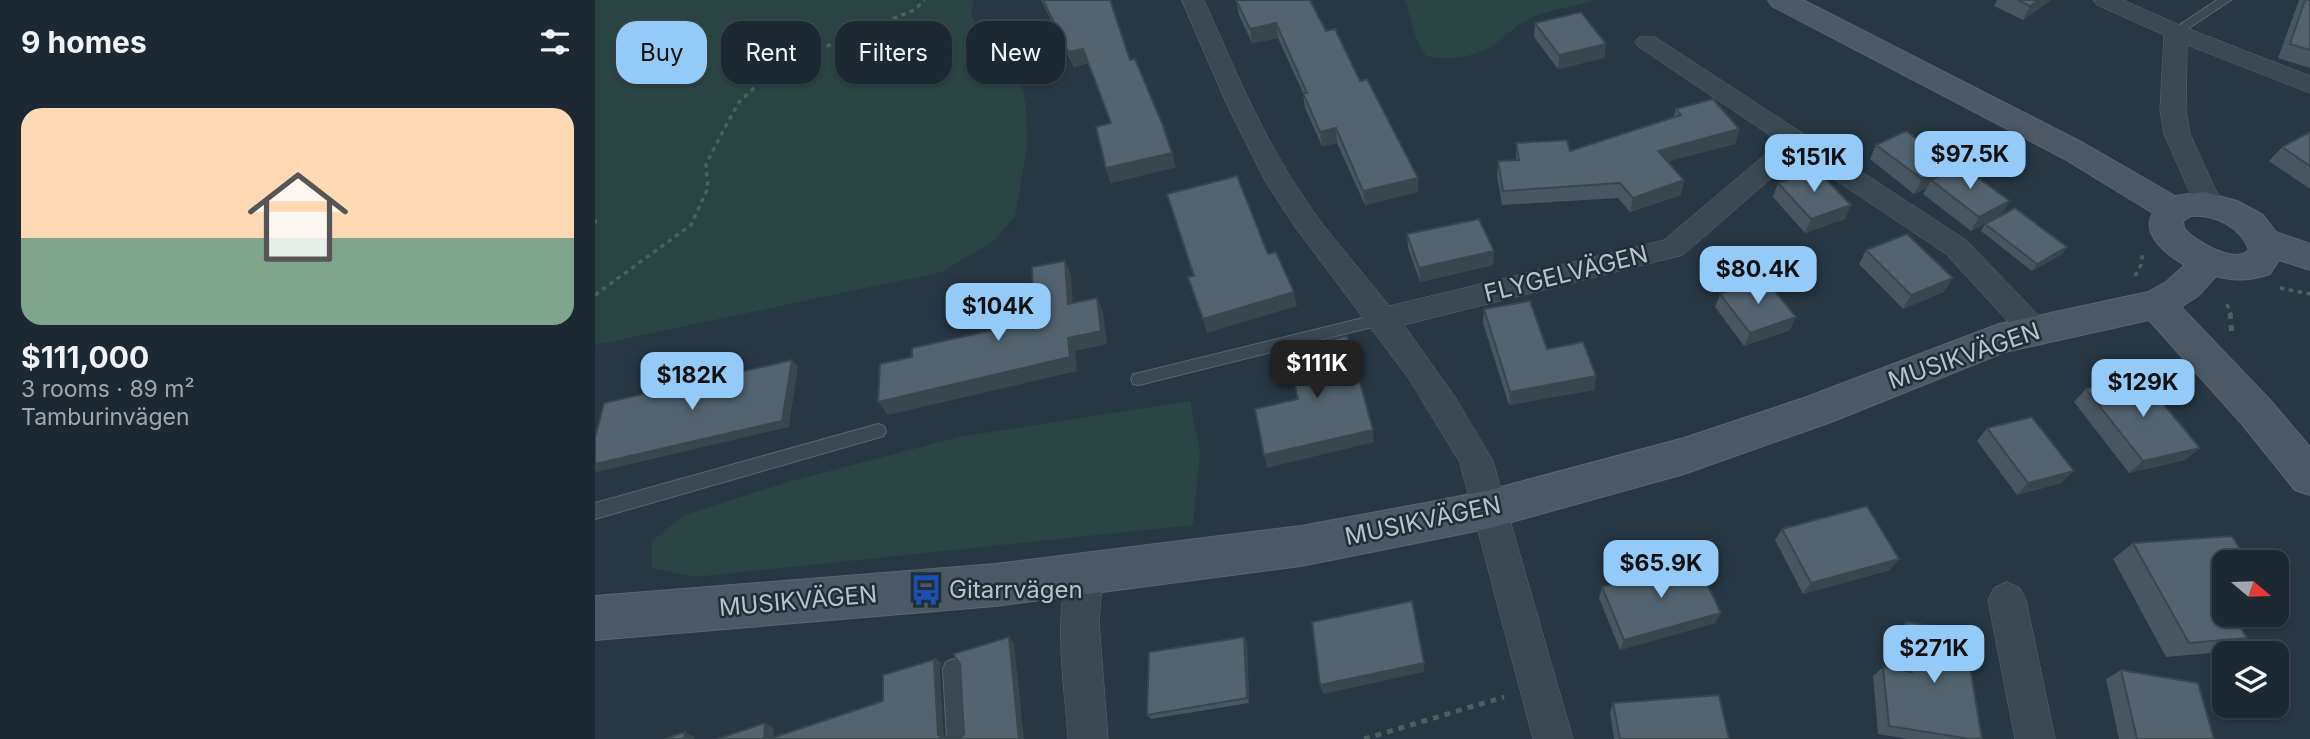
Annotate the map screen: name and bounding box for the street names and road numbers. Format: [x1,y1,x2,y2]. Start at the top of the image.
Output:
street label: FLYGELVÄGEN [1481,239,1651,308]
street label: MUSIKVÄGEN [1884,316,2044,395]
street label: MUSIKVÄGEN [1342,490,1503,551]
street label: MUSIKVÄGEN [718,579,878,622]

